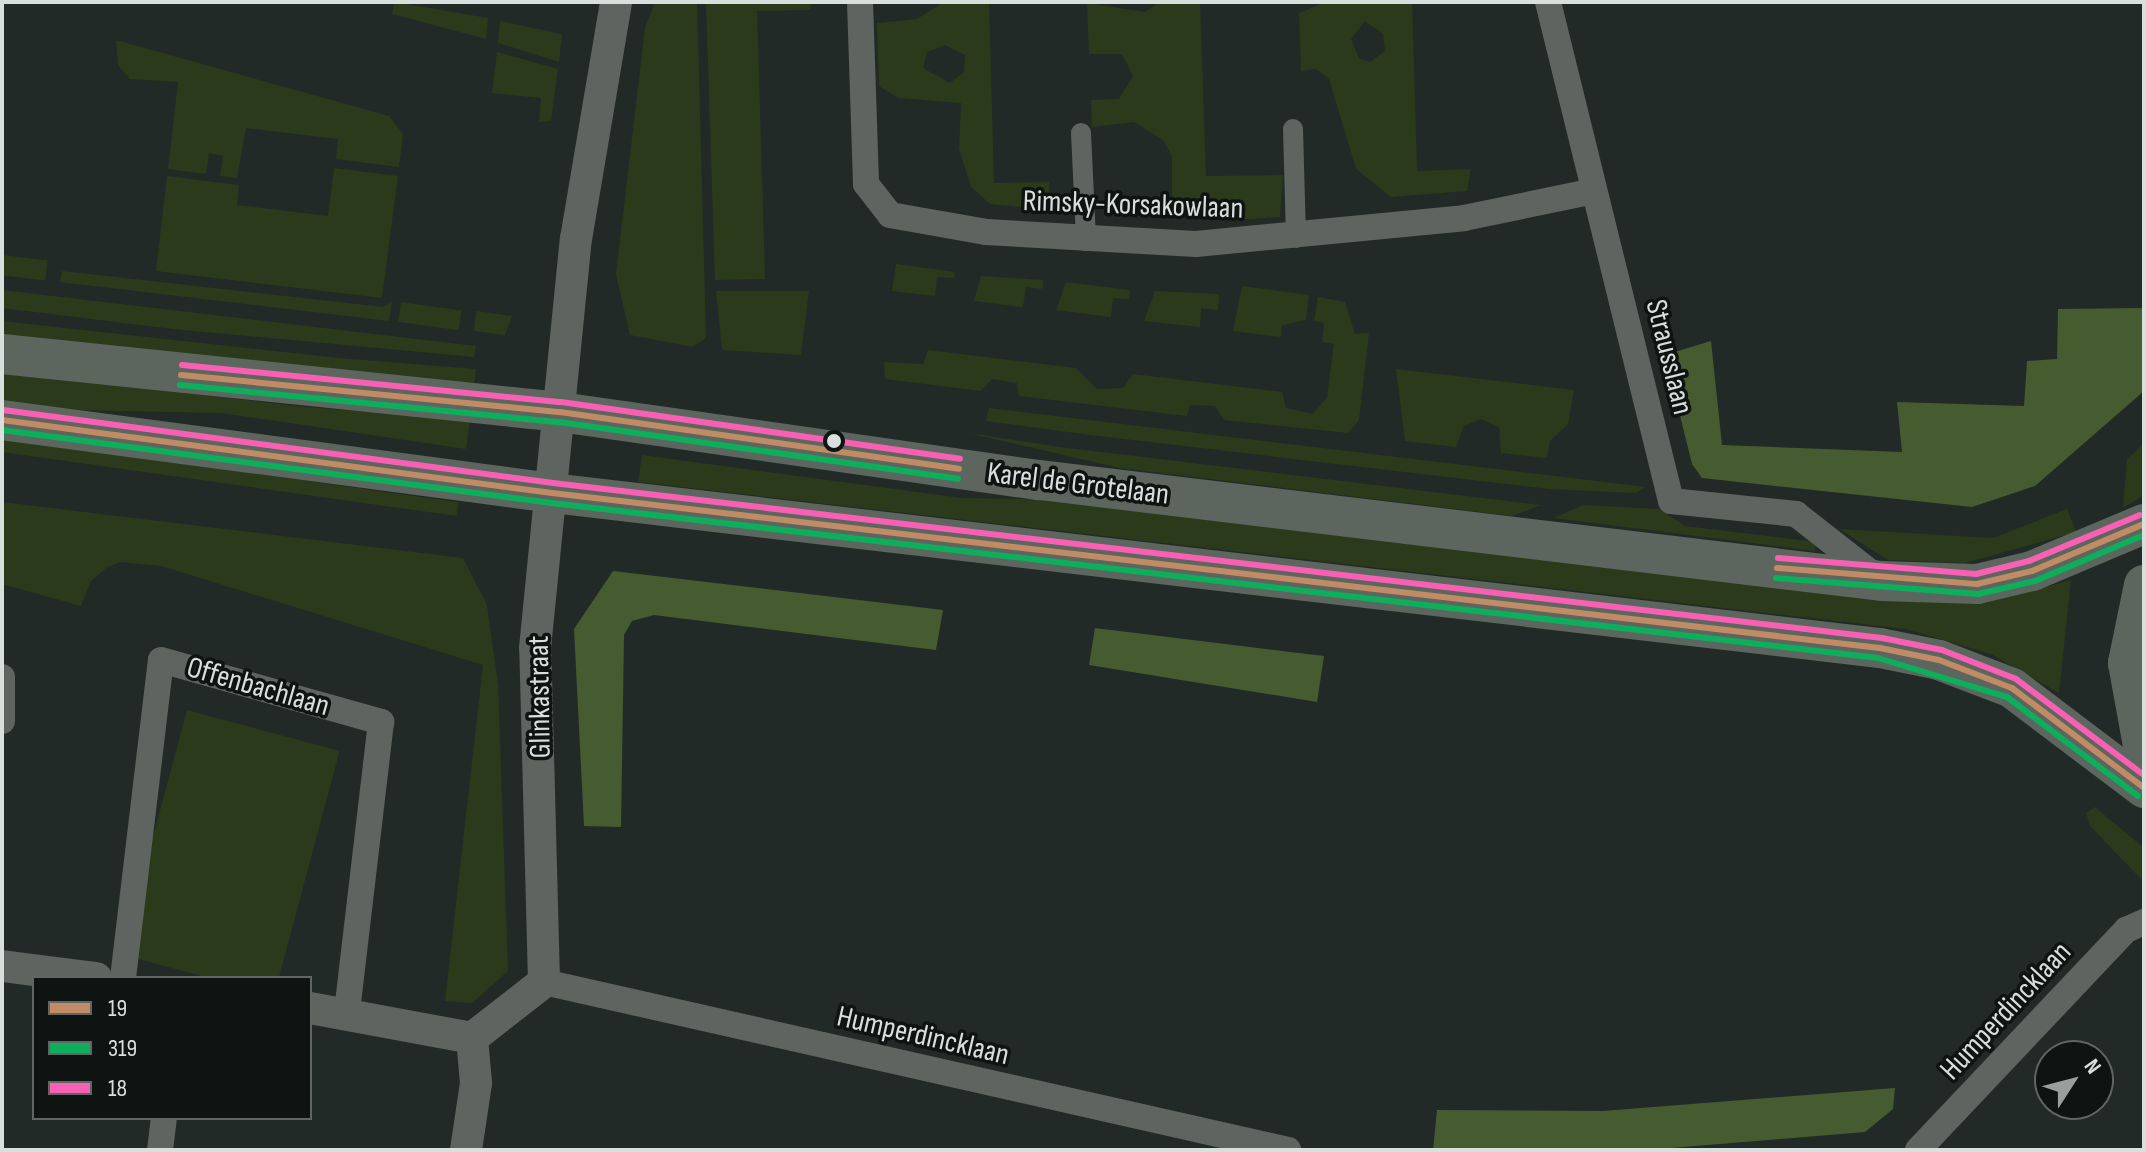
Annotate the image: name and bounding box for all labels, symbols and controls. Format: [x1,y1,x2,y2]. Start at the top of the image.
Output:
street label: Rimsky-Korsakowlaan [1022,183,1244,227]
street label: Strausslaan [1637,296,1701,418]
unlabelled marker [826,433,842,449]
street label: Karel de Grotelaan [985,455,1171,513]
street label: Glinkastraat [521,635,559,759]
street label: Offenbachlaan [183,649,333,725]
street label: Humperdincklaan [1933,935,2079,1087]
legend [32,976,312,1120]
text: 19 [108,994,127,1023]
street label: Humperdincklaan [833,999,1013,1073]
text: 319 [108,1034,137,1063]
north arrow [2034,1040,2114,1120]
text: N [2078,1054,2107,1079]
text: 18 [108,1074,127,1103]

